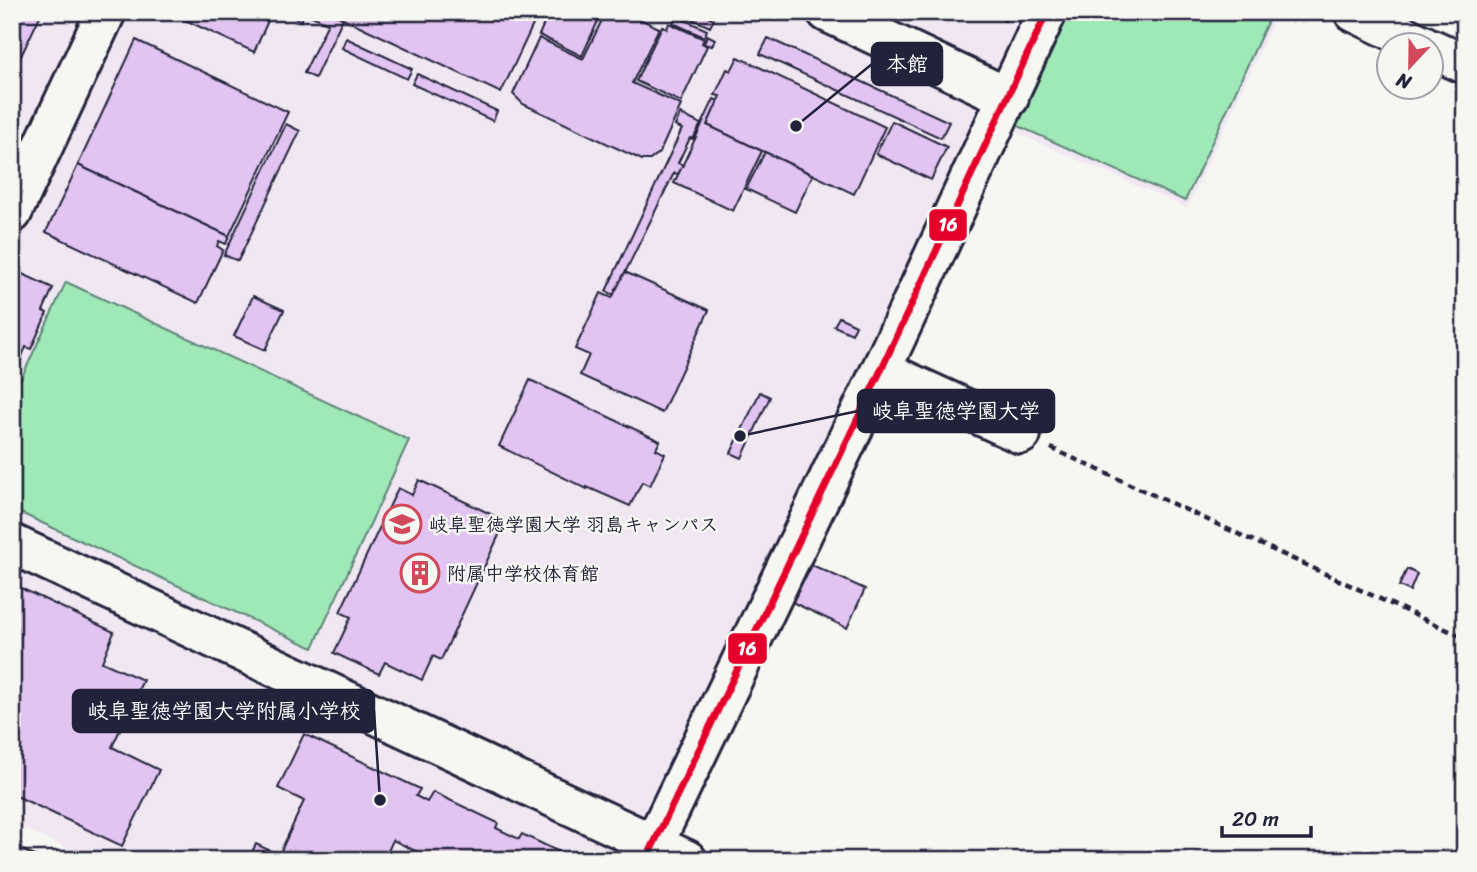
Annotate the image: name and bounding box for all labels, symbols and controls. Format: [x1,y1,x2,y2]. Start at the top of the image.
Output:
north arrow [1376,32,1446,102]
callout: 本館 [872,43,942,85]
text: 本館 [886,45,928,83]
text: N [1391,63,1417,99]
line badge: 16 [928,208,968,242]
text: 16 [939,208,958,241]
callout: 岐阜聖徳学園大学 [858,390,1054,432]
text: 岐阜聖徳学園大学 [872,392,1040,430]
school or university icon: 岐阜聖徳学園大学 羽島キャンパス [381,503,423,545]
place label: 岐阜聖徳学園大学 羽島キャンパス [429,508,718,541]
building icon: 附属中学校体育館 [399,552,441,594]
place label: 附属中学校体育館 [447,557,599,590]
line badge: 16 [727,632,768,665]
text: 16 [738,632,757,665]
callout: 岐阜聖徳学園大学附属小学校 [73,690,374,732]
text: 岐阜聖徳学園大学附属小学校 [88,692,361,730]
scale bar [1222,795,1311,839]
text: 20 m [1232,800,1279,838]

